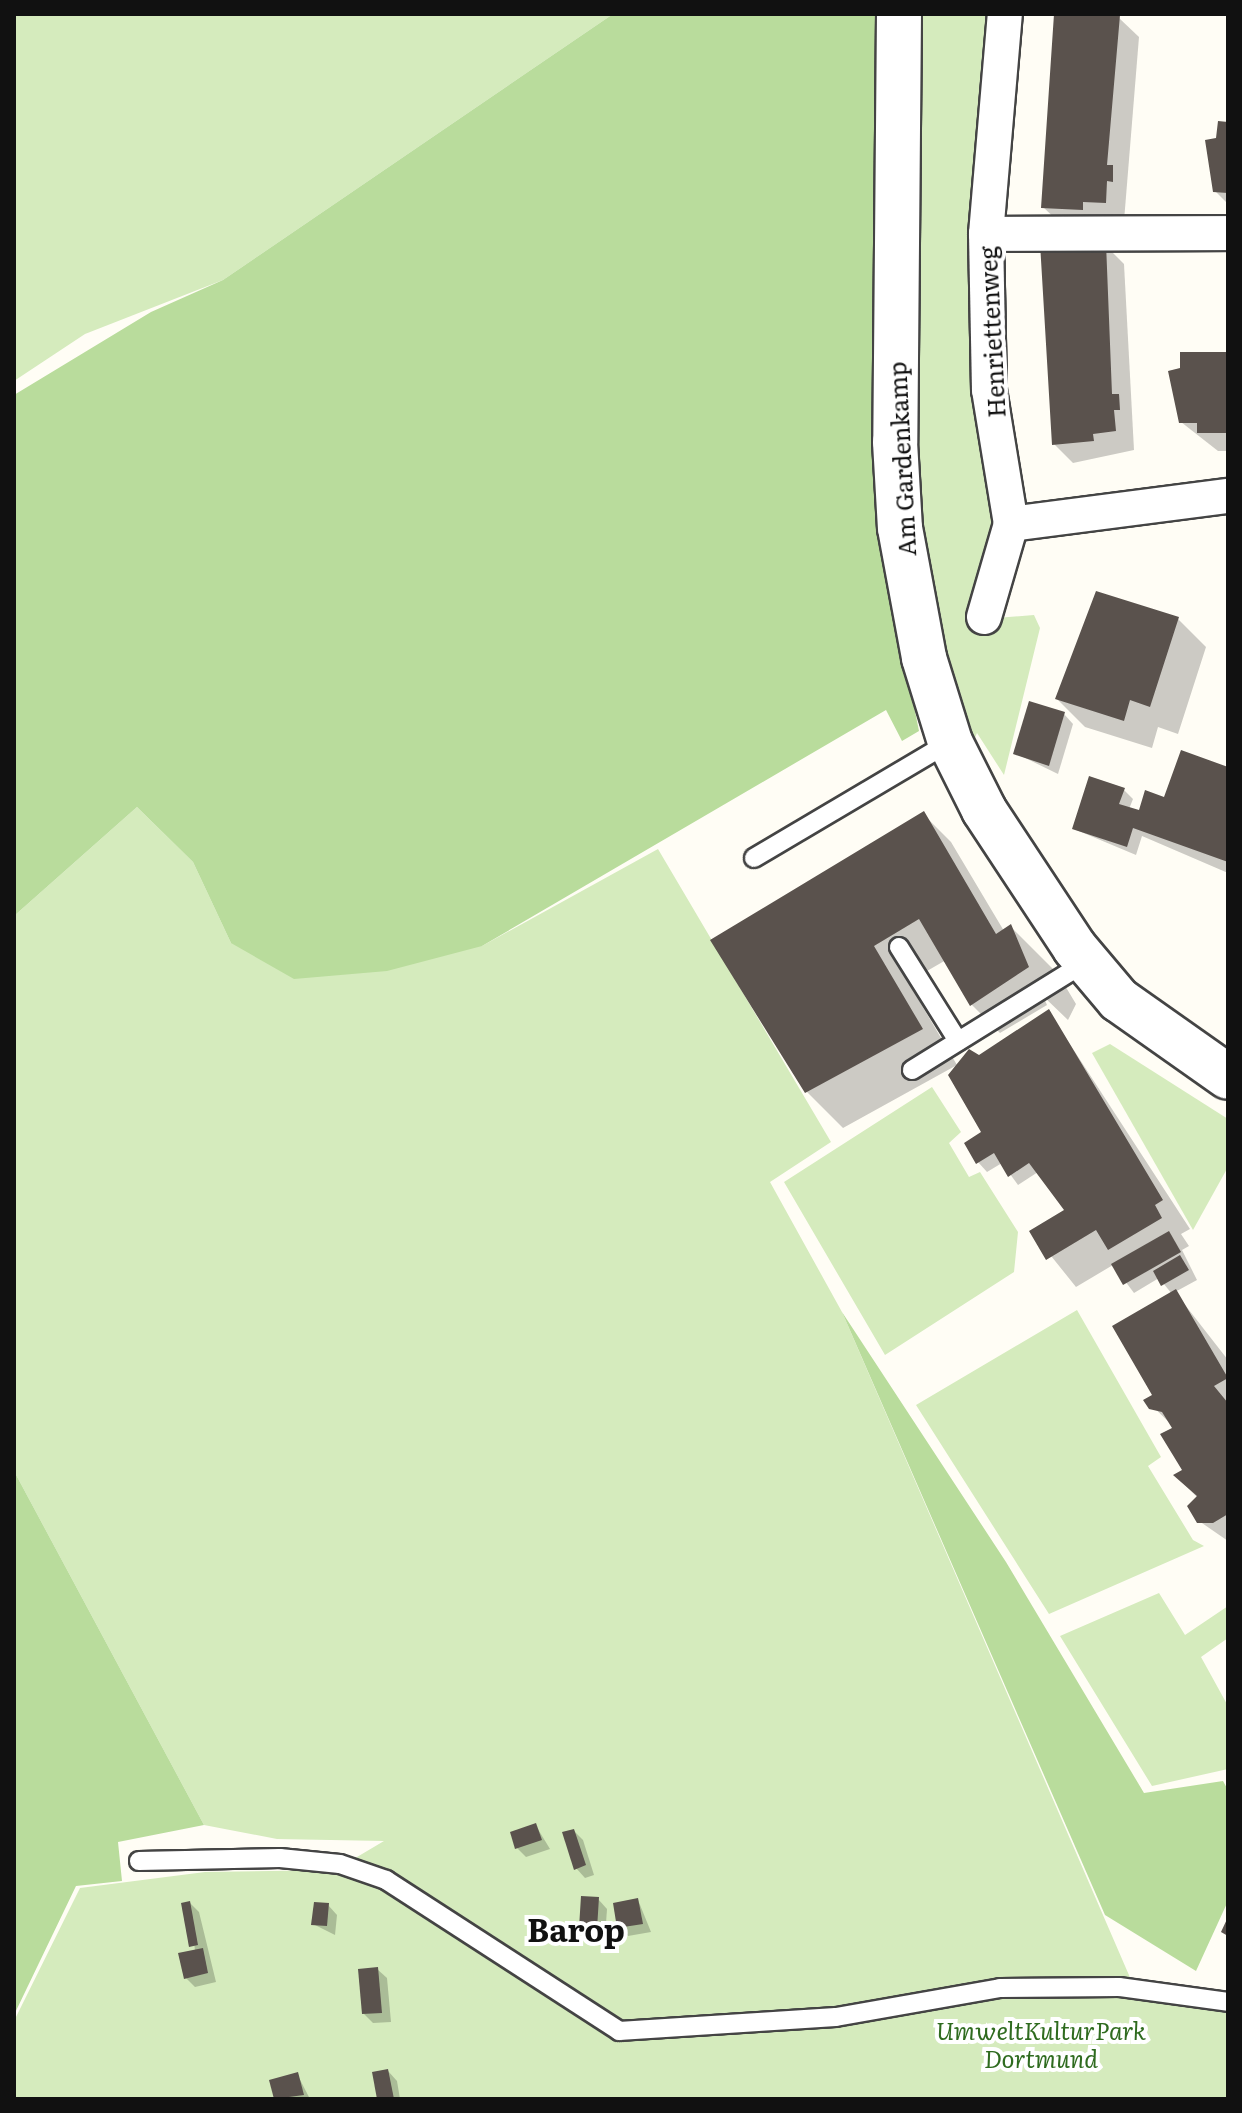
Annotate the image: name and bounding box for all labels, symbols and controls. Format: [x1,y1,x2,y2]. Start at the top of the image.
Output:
street label: Henriettenweg [972,245,1010,419]
street label: Am Gardenkamp [882,361,920,557]
district label: Barop [527,1909,625,1947]
park label: UmweltKulturPark Dortmund [936,2016,1146,2072]

